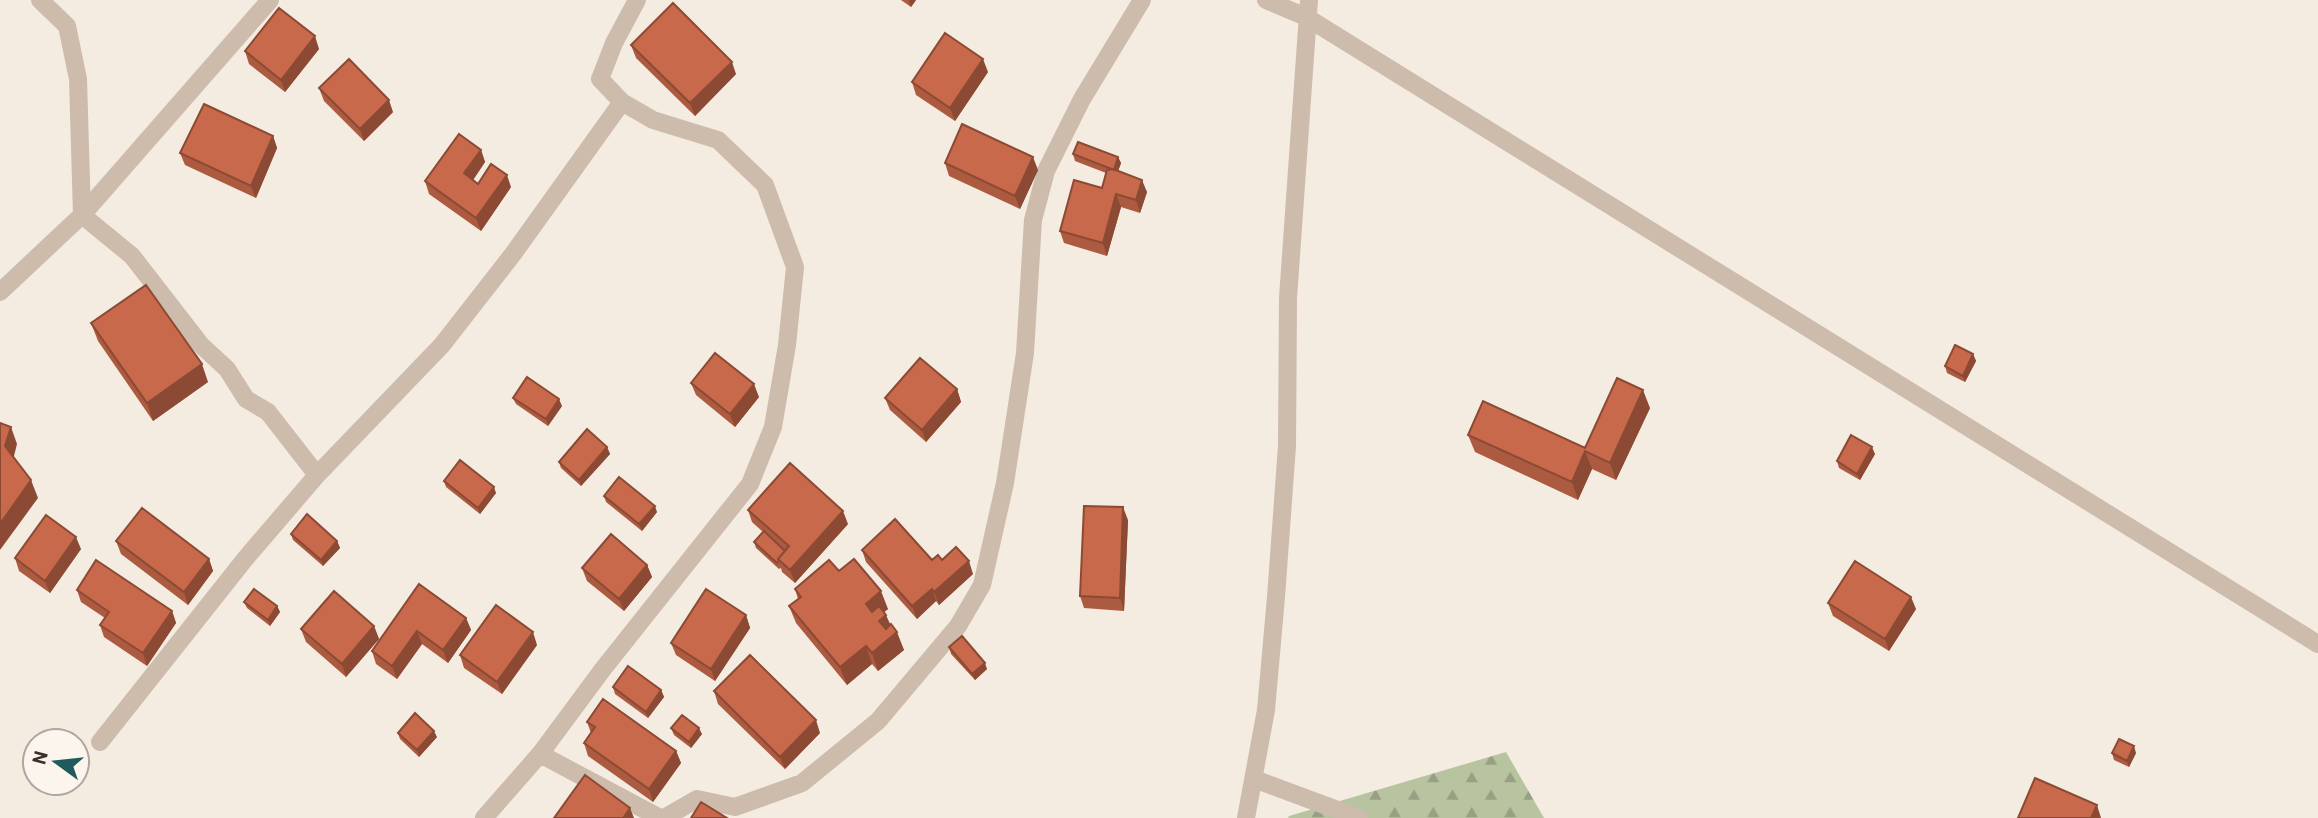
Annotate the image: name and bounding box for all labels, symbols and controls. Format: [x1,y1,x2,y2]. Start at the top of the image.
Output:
north arrow [21,727,91,797]
text: N [26,748,52,767]

